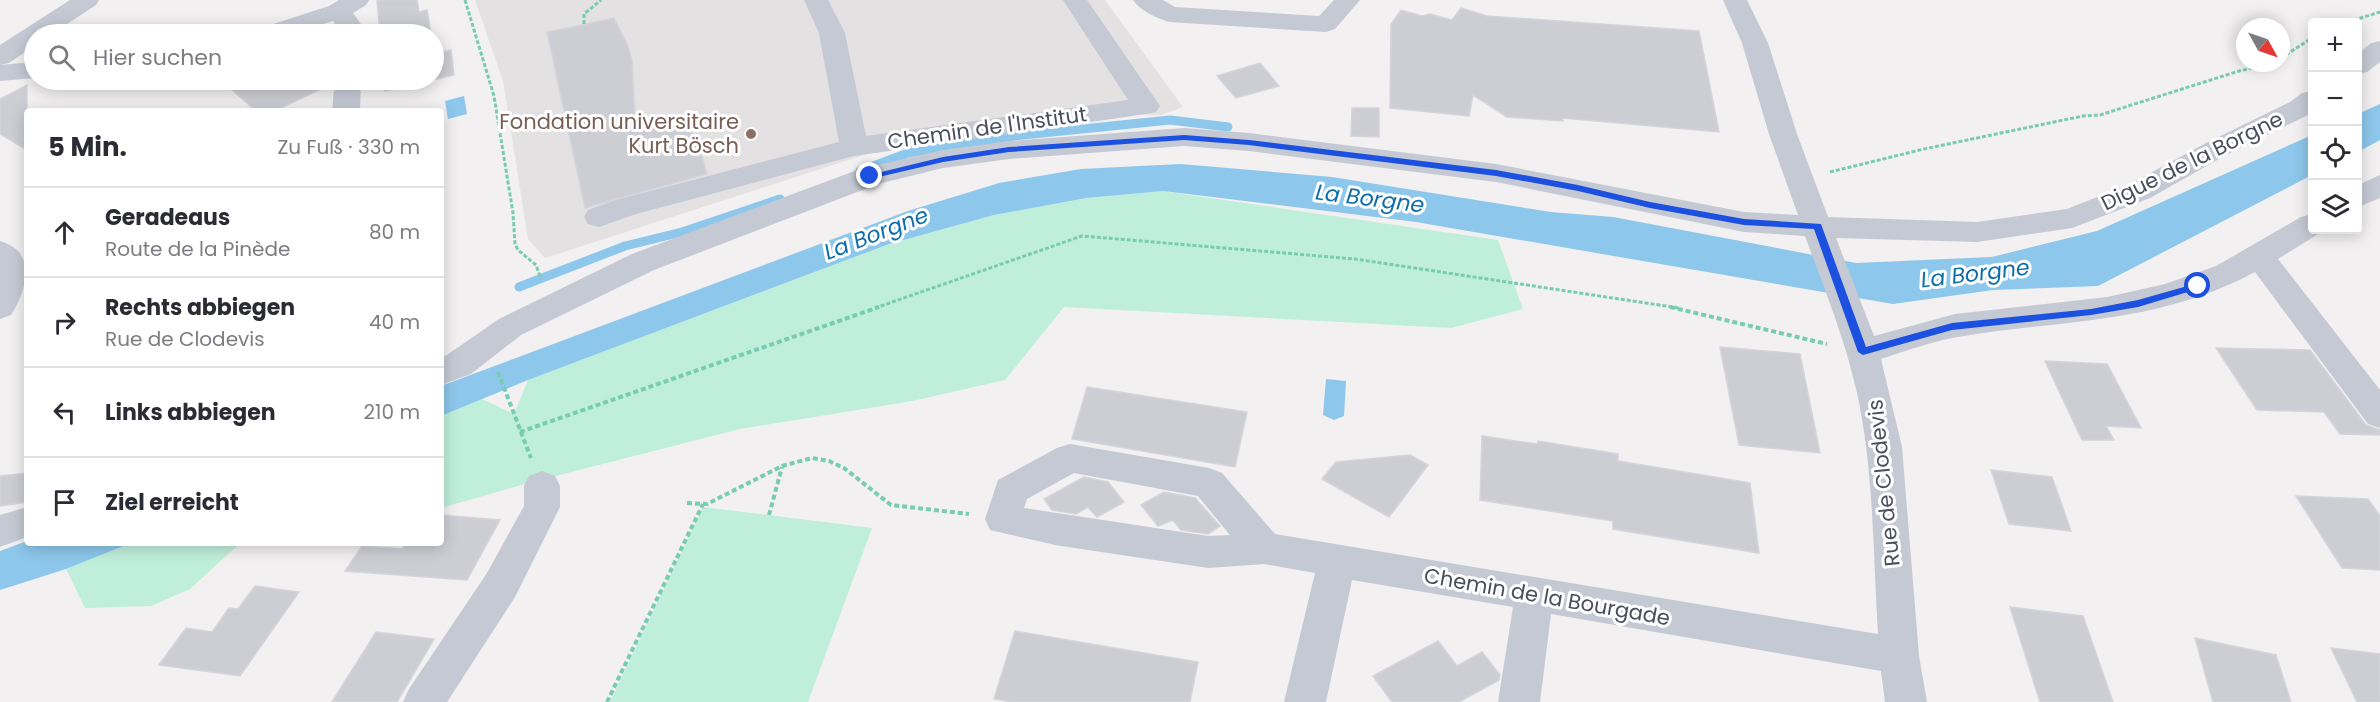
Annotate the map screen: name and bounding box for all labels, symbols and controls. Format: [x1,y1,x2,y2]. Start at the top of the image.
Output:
north arrow [2236,18,2290,72]
map controls [2308,18,2362,234]
button: + [2308,18,2362,72]
search box [24,24,444,90]
icon: search [45,41,78,74]
text: Hier suchen [93,42,222,73]
button: − [2308,72,2362,126]
street label: Chemin de l'Institut [885,99,1088,156]
street label: Digue de la Borgne [2096,104,2288,217]
place label: Fondation universitaire Kurt Bösch [499,107,739,160]
button: locate [2308,126,2362,180]
marker: Fondation universitaire Kurt Bösch [744,127,758,141]
text: 5 Min. [48,129,127,165]
text: Zu Fuß · 330 m [278,133,420,161]
route end [856,162,882,188]
water label: La Borgne [1314,176,1426,221]
button: layers [2308,180,2362,234]
water label: La Borgne [820,199,933,268]
text: Geradeaus [105,202,230,233]
icon: ahead [48,216,81,249]
text: 80 m [369,218,420,246]
text: Route de la Pinède [105,235,290,263]
water label: La Borgne [1919,251,2031,296]
route start [2184,272,2210,298]
text: Rechts abbiegen [105,292,295,323]
icon: right [48,306,81,339]
text: 40 m [369,308,420,336]
text: Rue de Clodevis [105,325,265,353]
icon: left [48,396,81,429]
text: Links abbiegen [105,397,276,428]
text: 210 m [364,398,420,426]
street label: Rue de Clodevis [1860,398,1907,568]
icon: arrive [48,486,81,519]
text: Ziel erreicht [105,487,239,518]
street label: Chemin de la Bourgade [1422,561,1672,632]

